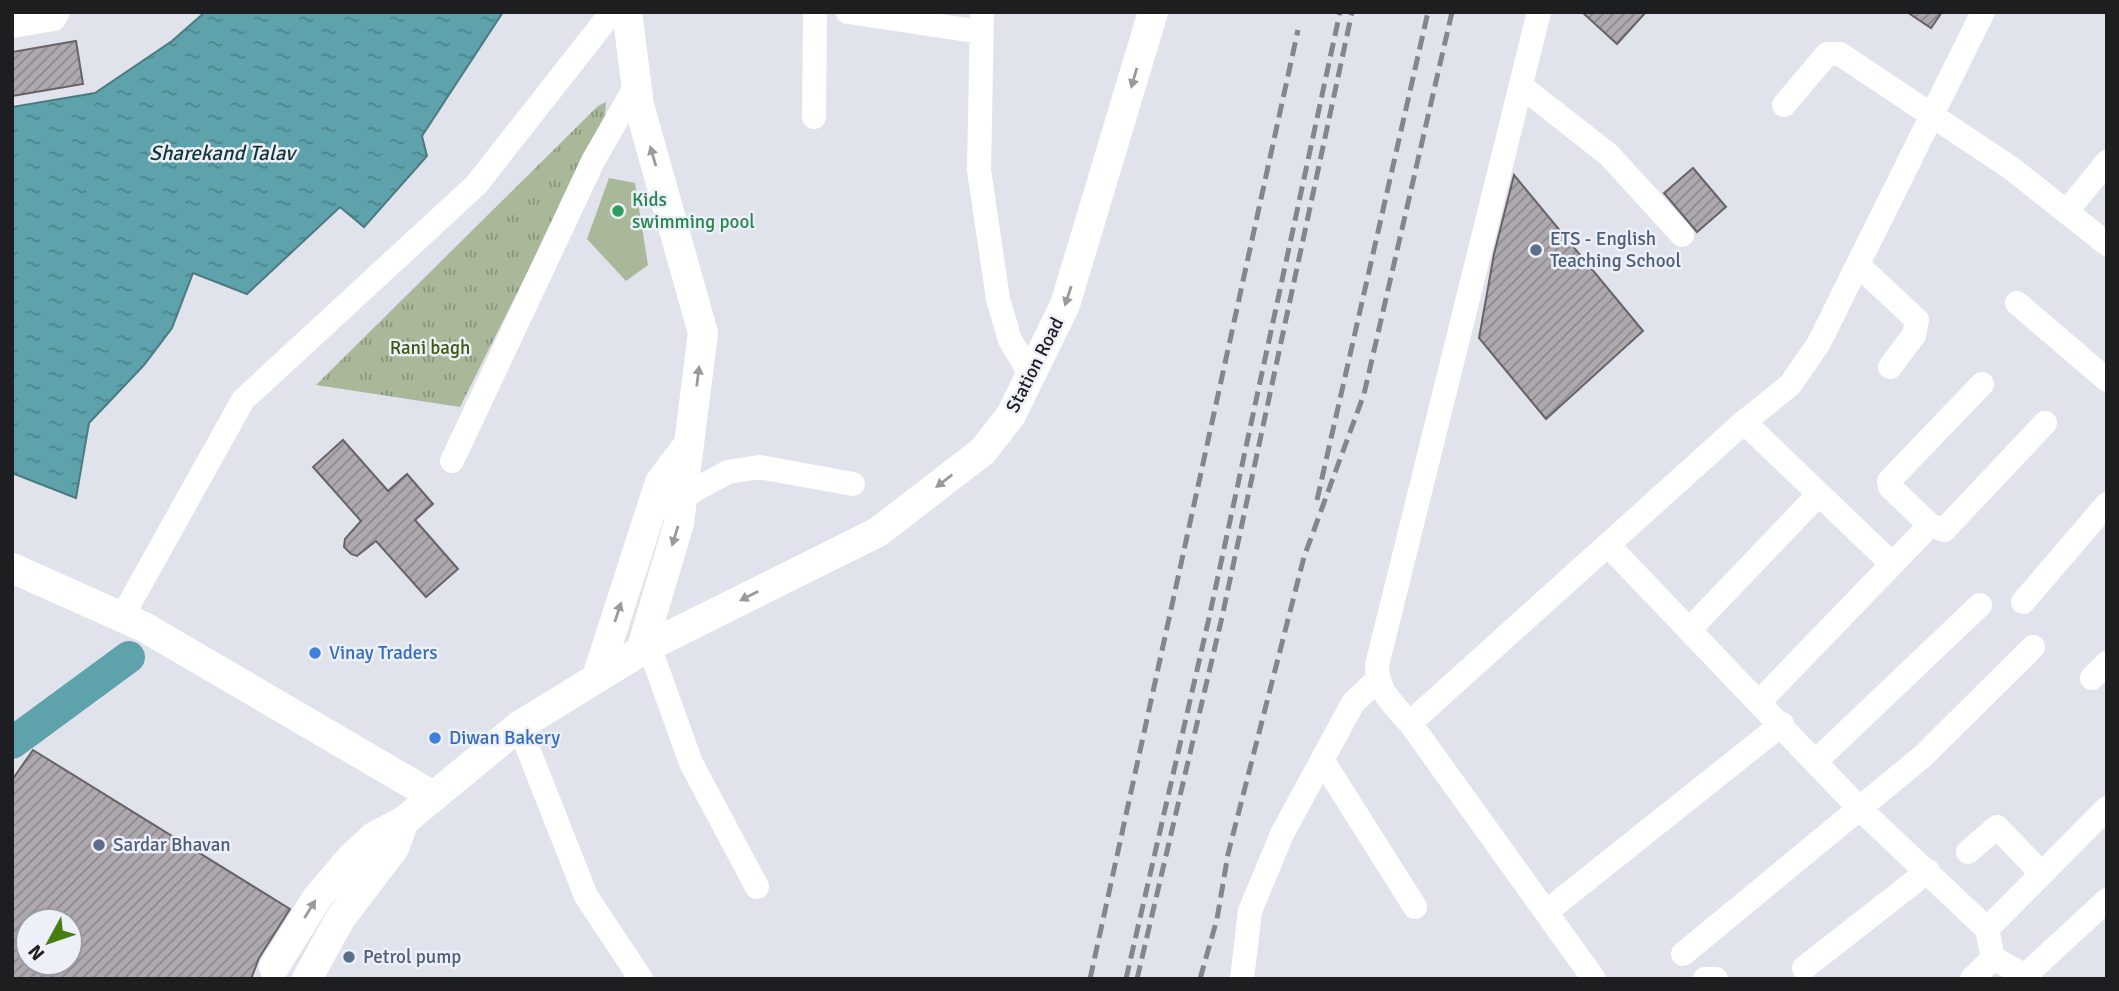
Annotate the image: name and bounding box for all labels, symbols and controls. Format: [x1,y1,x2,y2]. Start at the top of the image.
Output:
one-way arrow [1128,67,1138,88]
water label: Sharekand Talav [149,140,297,166]
one-way arrow [648,145,658,166]
place label: Kids swimming pool [632,188,755,234]
marker: Kids swimming pool [610,203,626,219]
place label: ETS - English Teaching School [1550,227,1681,273]
marker: ETS - English Teaching School [1528,242,1544,258]
one-way arrow [1062,285,1073,306]
street label: Station Road [1001,313,1069,417]
park label: Rani bagh [390,336,470,360]
one-way arrow [692,365,703,387]
one-way arrow [935,474,953,488]
one-way arrow [670,525,680,546]
one-way arrow [739,591,759,602]
one-way arrow [613,602,624,623]
place label: Vinay Traders [329,641,438,665]
marker: Vinay Traders [307,645,323,661]
place label: Diwan Bakery [449,726,560,750]
marker: Diwan Bakery [427,730,443,746]
place label: Sardar Bhavan [113,833,231,857]
marker: Sardar Bhavan [91,837,107,853]
one-way arrow [304,900,316,919]
north arrow [14,907,84,977]
text: N [23,940,50,965]
place label: Petrol pump [363,945,461,969]
marker: Petrol pump [341,949,357,965]

